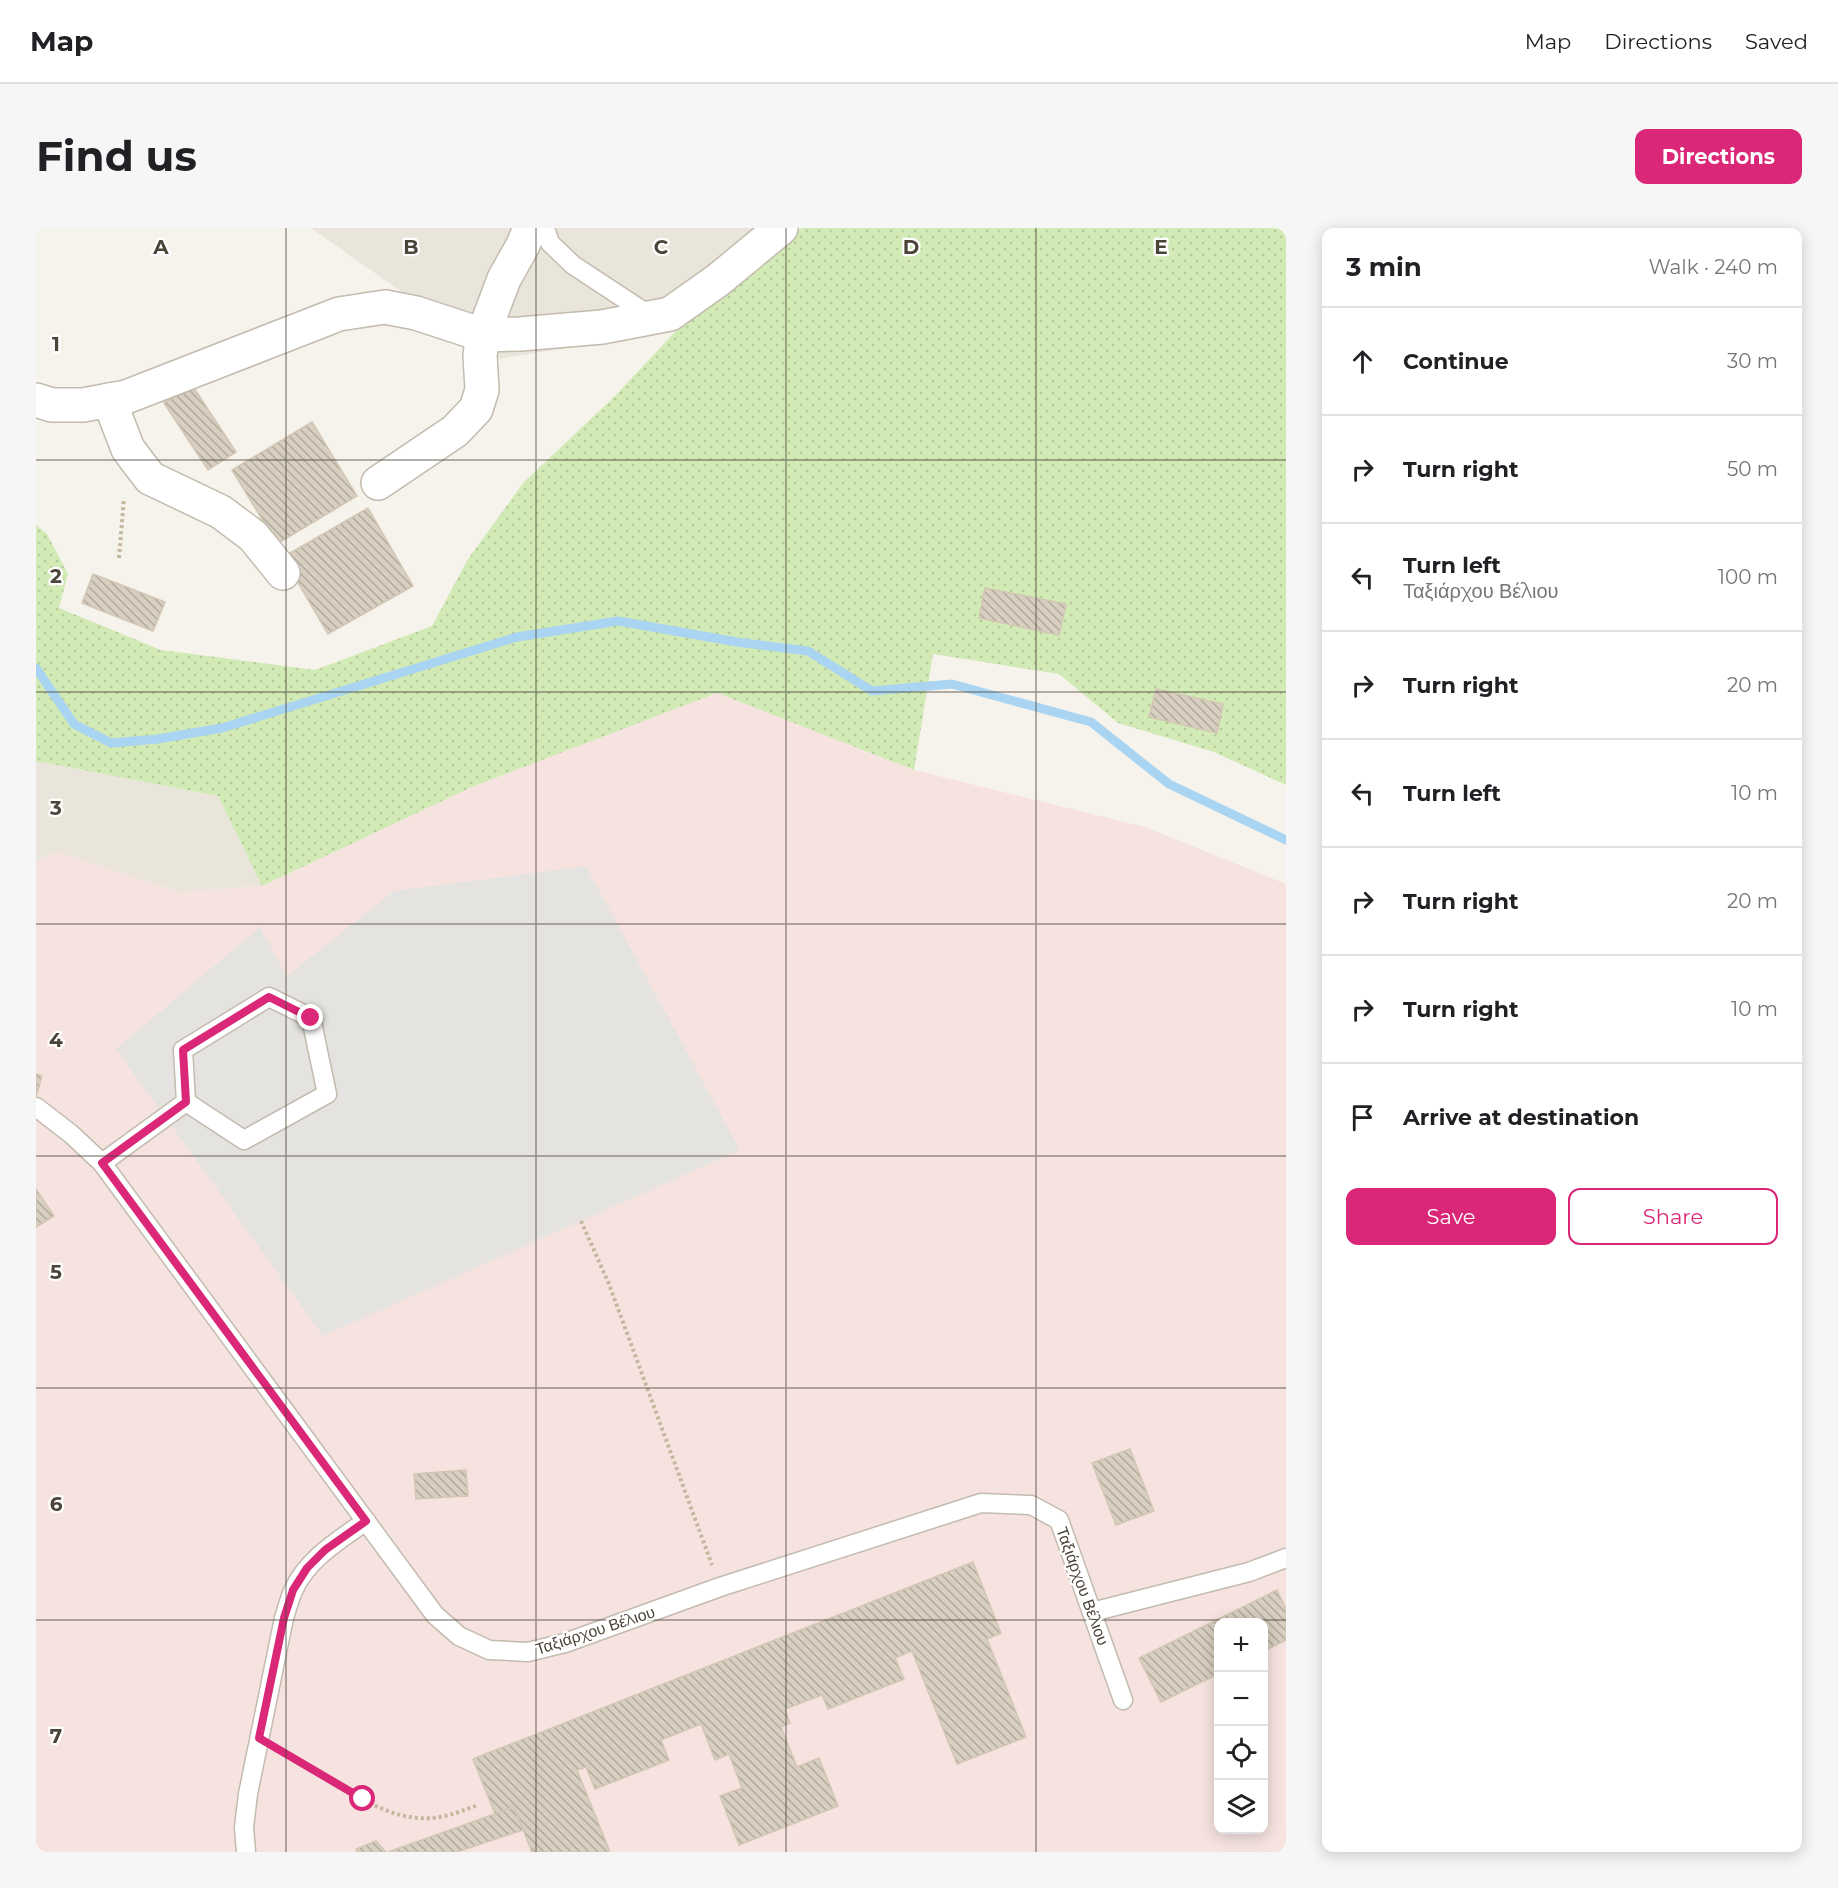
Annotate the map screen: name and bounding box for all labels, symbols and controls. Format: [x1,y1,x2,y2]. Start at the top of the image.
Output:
text: Map [30,24,93,58]
text: Map [1525,29,1571,54]
text: Directions [1604,29,1712,54]
text: Saved [1745,29,1808,54]
button: Directions [1635,129,1802,184]
text: Find us [36,130,197,182]
text: A [152,235,169,259]
text: B [403,235,419,259]
text: C [654,235,669,259]
text: D [903,235,919,259]
text: E [1154,235,1168,259]
text: 3 min [1346,251,1422,283]
text: Walk · 240 m [1648,255,1778,279]
text: 1 [52,332,60,356]
icon: ahead [1346,345,1379,378]
text: Continue [1403,348,1509,375]
text: 30 m [1727,349,1778,373]
icon: right [1346,453,1379,486]
text: Turn right [1403,456,1518,483]
text: 50 m [1727,457,1778,481]
text: Turn left [1403,552,1501,579]
icon: left [1346,561,1379,594]
text: 2 [50,564,62,588]
text: 100 m [1718,565,1778,589]
text: Ταξιάρχου Βέλιου [1403,579,1559,603]
icon: right [1346,669,1379,702]
text: Turn right [1403,672,1518,699]
text: 20 m [1727,673,1778,697]
icon: left [1346,777,1379,810]
text: Turn left [1403,780,1501,807]
text: 10 m [1731,781,1778,805]
text: 3 [49,796,62,820]
icon: right [1346,885,1379,918]
text: Turn right [1403,888,1518,915]
text: 20 m [1727,889,1778,913]
icon: right [1346,993,1379,1026]
text: Turn right [1403,996,1518,1023]
text: 10 m [1731,997,1778,1021]
route end [297,1004,323,1030]
text: 4 [49,1028,63,1052]
icon: arrive [1346,1101,1379,1134]
text: Arrive at destination [1403,1104,1639,1131]
button: Save [1346,1188,1556,1245]
button: Share [1568,1188,1778,1245]
text: 5 [50,1260,62,1284]
text: 6 [50,1492,63,1516]
street label: Ταξιάρχου Βέλιου [1052,1524,1113,1648]
street label: Ταξιάρχου Βέλιου [533,1602,657,1659]
map controls [1214,1618,1268,1834]
button: + [1214,1618,1268,1672]
button: − [1214,1672,1268,1726]
text: 7 [50,1724,62,1748]
button: locate [1214,1726,1268,1780]
button: layers [1214,1780,1268,1834]
route start [349,1785,375,1811]

